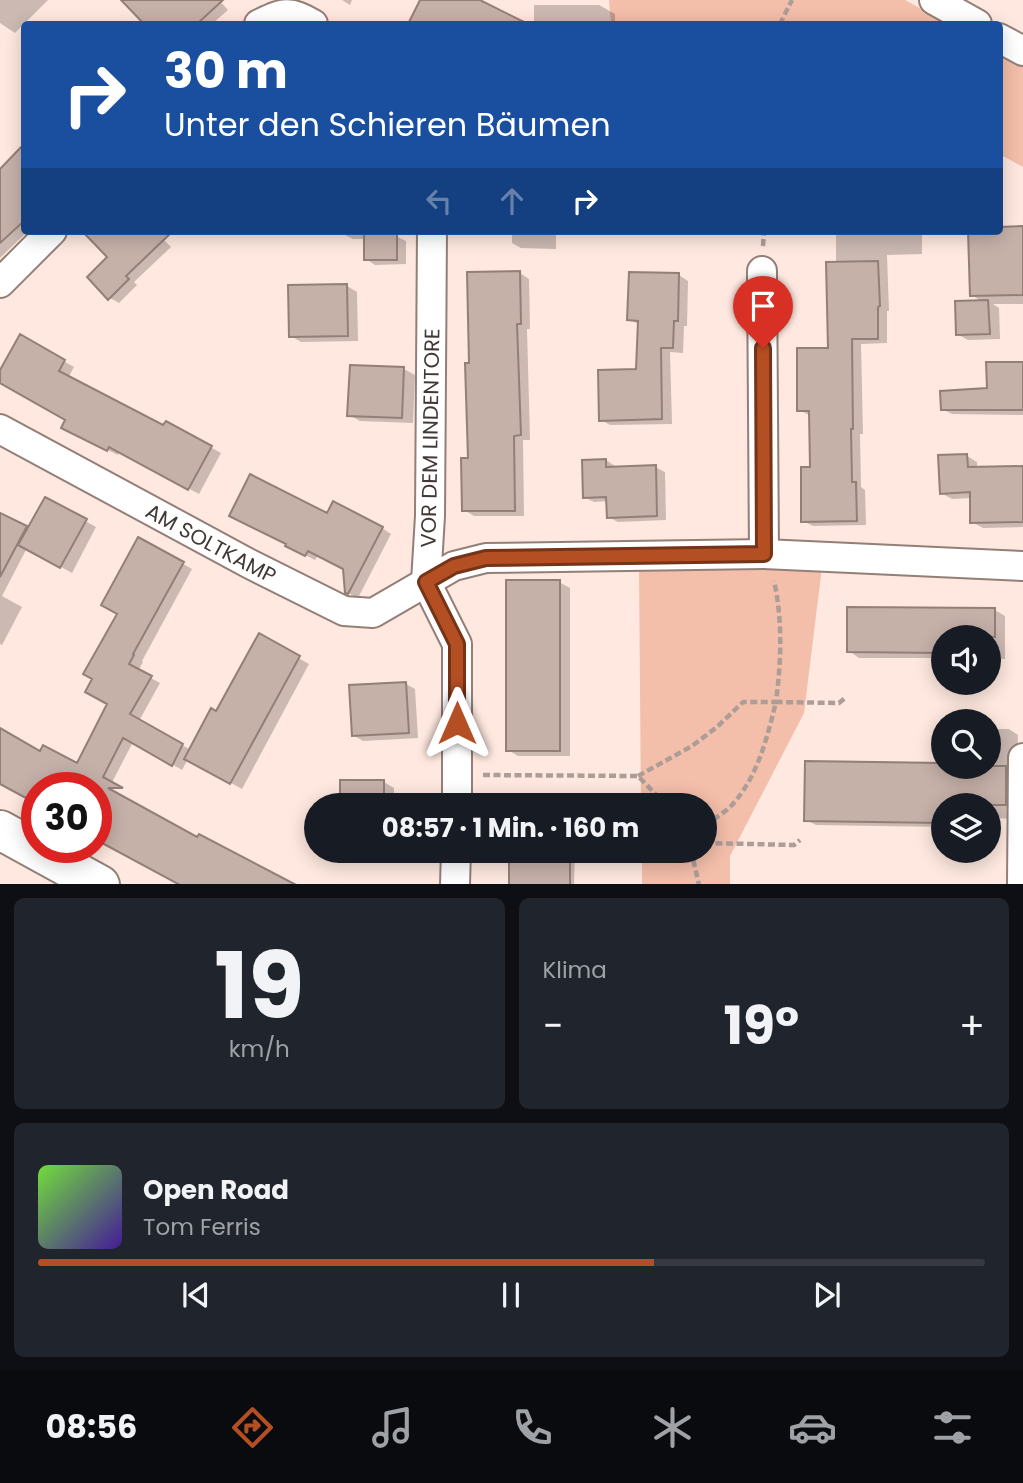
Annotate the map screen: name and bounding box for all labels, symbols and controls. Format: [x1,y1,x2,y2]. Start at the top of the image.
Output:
text: 30 m [164,37,288,105]
icon: right [49,49,140,140]
text: Unter den Schieren Bäumen [164,102,611,147]
icon: left [420,182,458,220]
icon: ahead [493,182,531,220]
icon: right [566,182,604,220]
pin [733,276,793,348]
icon: arrive [744,287,782,325]
street label: VOR DEM LINDENTORE [414,328,446,548]
street label: AM SOLTKAMP [141,496,281,589]
map controls [931,625,1001,863]
button: sound [931,625,1001,695]
position arrow [420,686,494,760]
button: search [931,709,1001,779]
speed limit sign: 30 [21,772,112,863]
button: layers [931,793,1001,863]
text: 08:57 · 1 Min. · 160 m [382,810,639,846]
text: 19 [214,922,304,1050]
text: Klima [543,954,607,986]
text: 19° [723,989,799,1062]
text: − [543,999,563,1052]
text: + [959,999,985,1052]
text: km/h [229,1033,290,1065]
text: Open Road [143,1172,289,1208]
text: Tom Ferris [143,1211,261,1243]
icon: previous [177,1276,215,1314]
icon: pause [492,1276,530,1314]
icon: next [808,1276,846,1314]
icon: directions [228,1403,277,1452]
icon: music [368,1403,417,1452]
icon: phone [508,1403,557,1452]
icon: climate [648,1403,697,1452]
icon: car [788,1403,837,1452]
icon: filters [928,1403,977,1452]
text: 08:56 [46,1404,137,1449]

